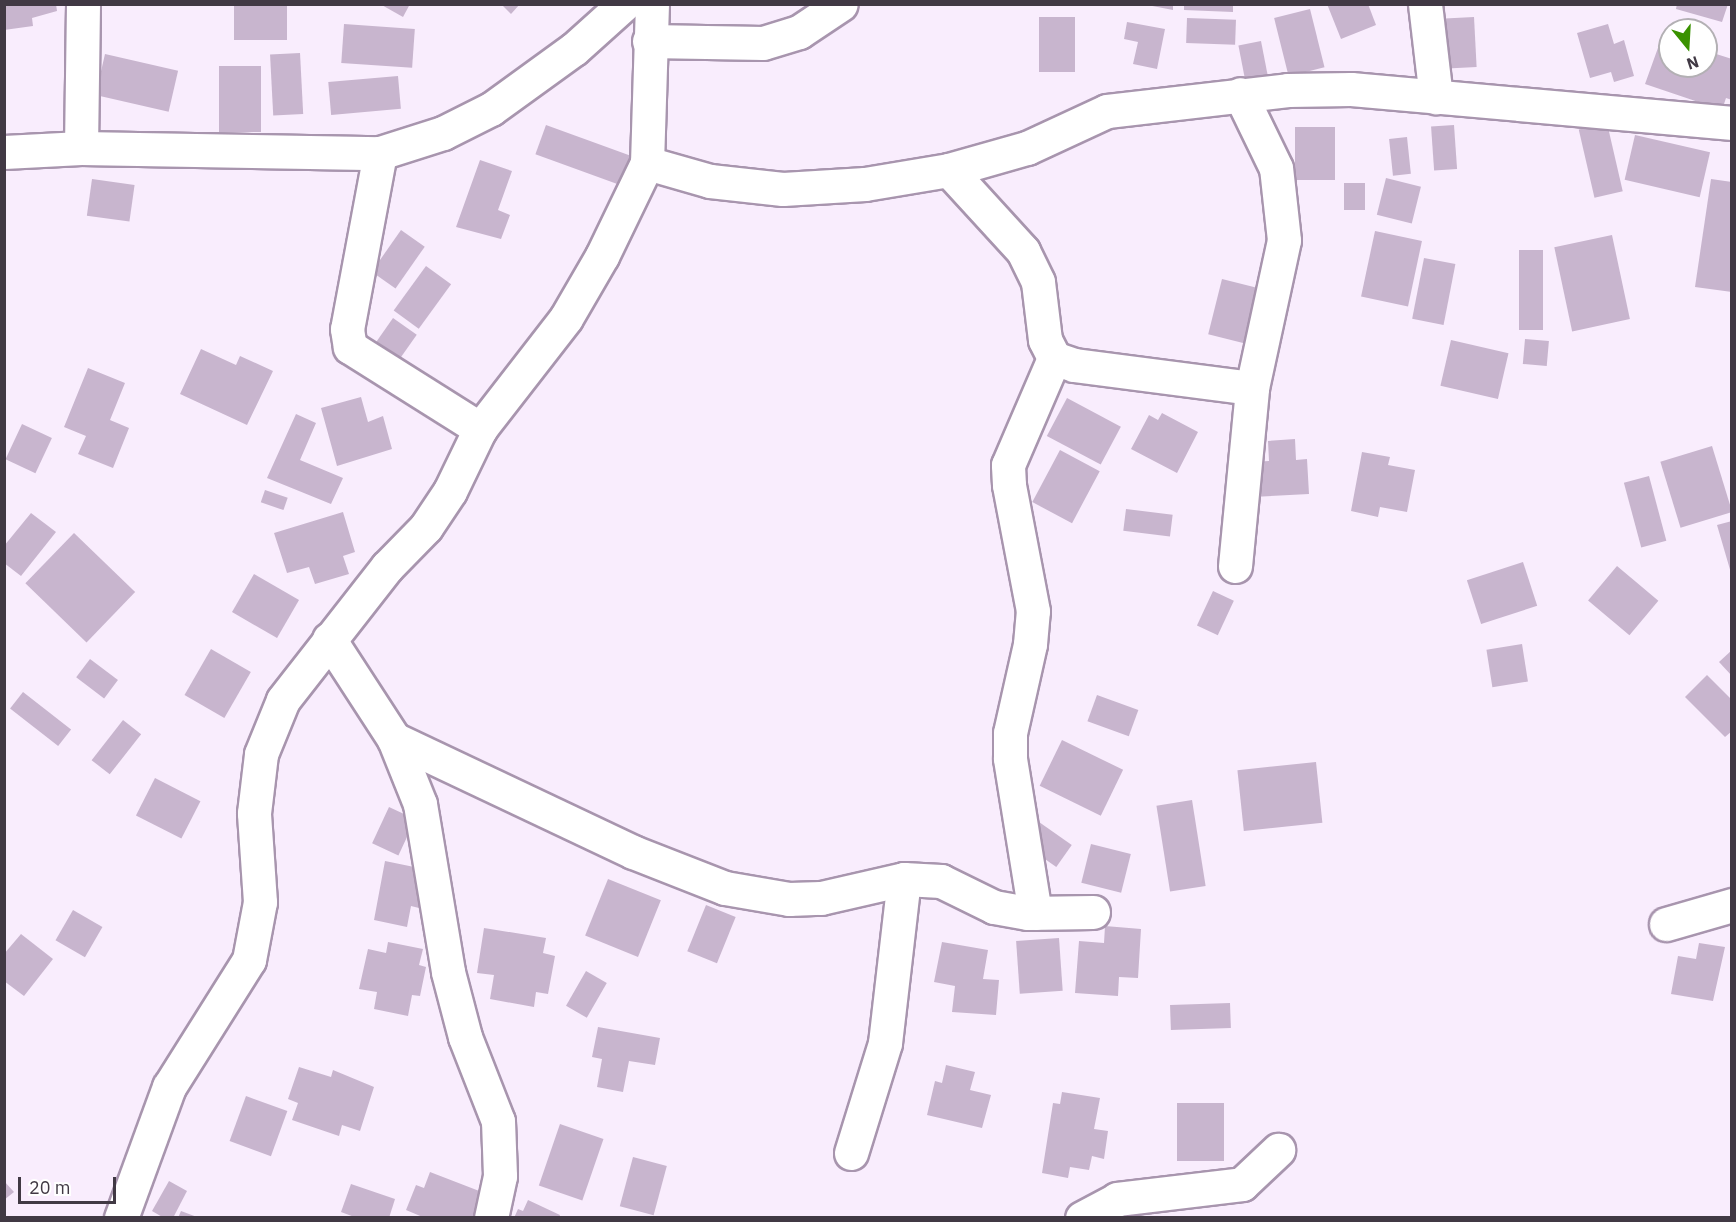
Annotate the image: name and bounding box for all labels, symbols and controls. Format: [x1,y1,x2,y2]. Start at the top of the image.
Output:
north arrow [1658,18,1718,78]
text: N [1684,52,1702,75]
scale bar [21,1165,118,1203]
text: 20 m [29,1176,71,1199]

